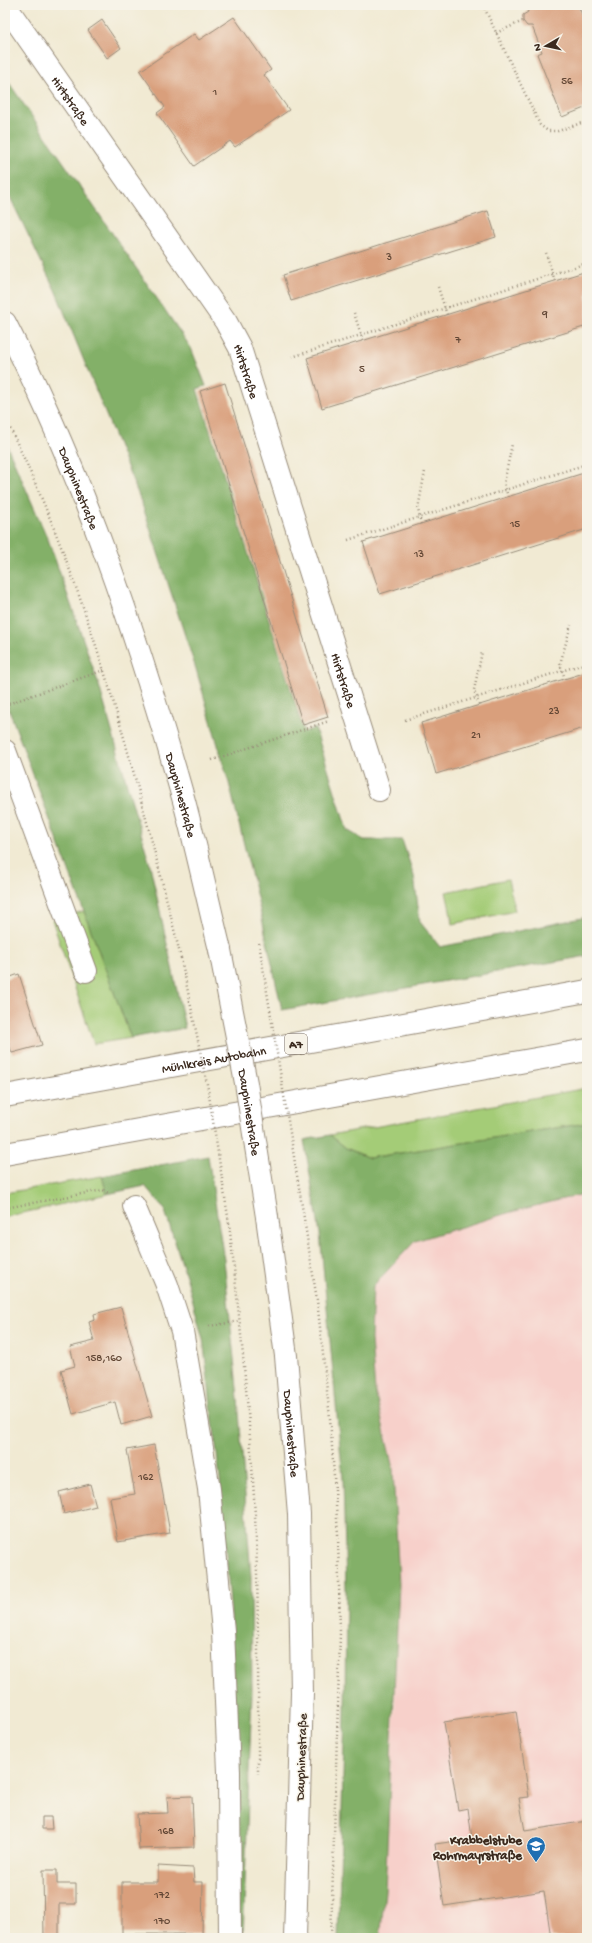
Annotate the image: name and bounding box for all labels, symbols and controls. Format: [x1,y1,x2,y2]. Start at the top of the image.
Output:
north arrow [526,26,566,66]
text: N [532,43,545,52]
street label: Hirtstraße [47,74,92,129]
house number: 56 [561,76,573,88]
house number: 1 [212,87,217,99]
house number: 3 [385,252,392,264]
house number: 9 [541,309,548,321]
house number: 7 [454,335,461,347]
street label: Hirtstraße [229,342,261,401]
house number: 5 [359,364,365,376]
street label: Dauphinestraße [53,444,100,532]
house number: 15 [509,519,520,531]
house number: 13 [413,549,424,561]
street label: Hirtstraße [326,651,358,710]
house number: 23 [548,706,560,718]
house number: 21 [471,730,481,742]
street label: Dauphinestraße [160,751,198,840]
road number: A7 [285,1034,307,1054]
street label: Mühlkreis Autobahn [161,1044,268,1078]
street label: Dauphinestraße [233,1067,262,1157]
house number: 158,160 [85,1353,122,1365]
street label: Dauphinestraße [279,1388,301,1478]
house number: 162 [137,1472,154,1484]
street label: Dauphinestraße [293,1713,312,1802]
house number: 168 [157,1826,174,1838]
place label: Krabbelstube Rohrmayrstraße [432,1834,523,1864]
school or university icon: Krabbelstube Rohrmayrstraße [525,1835,547,1863]
house number: 172 [153,1890,170,1902]
house number: 170 [153,1916,170,1928]

